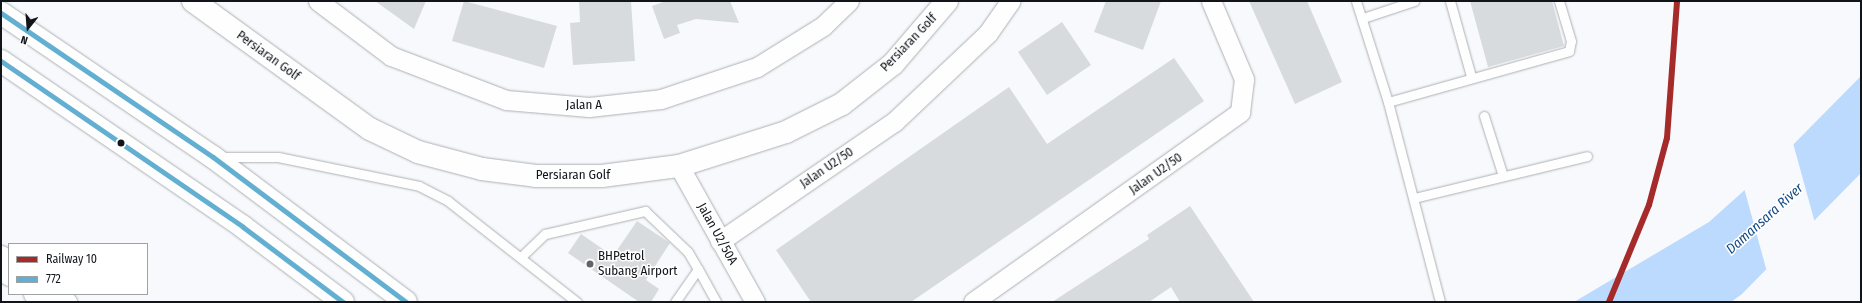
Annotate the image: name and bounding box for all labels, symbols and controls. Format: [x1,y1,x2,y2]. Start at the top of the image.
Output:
north arrow [8,8,48,48]
street label: Persiaran Golf [878,11,940,75]
street label: Persiaran Golf [233,28,303,84]
text: N [19,33,29,47]
street label: Jalan A [566,97,602,113]
unlabelled marker [116,138,126,148]
street label: Jalan U2/50 [797,144,857,192]
street label: Jalan U2/50 [1126,150,1186,198]
street label: Persiaran Golf [536,167,610,183]
water label: Damansara River [1723,180,1807,258]
street label: Jalan U2/50A [694,200,740,268]
legend [8,243,148,295]
place label: BHPetrol Subang Airport [598,249,678,280]
text: Railway 10 [46,252,97,266]
marker: BHPetrol Subang Airport [585,259,595,269]
text: 772 [46,272,61,286]

